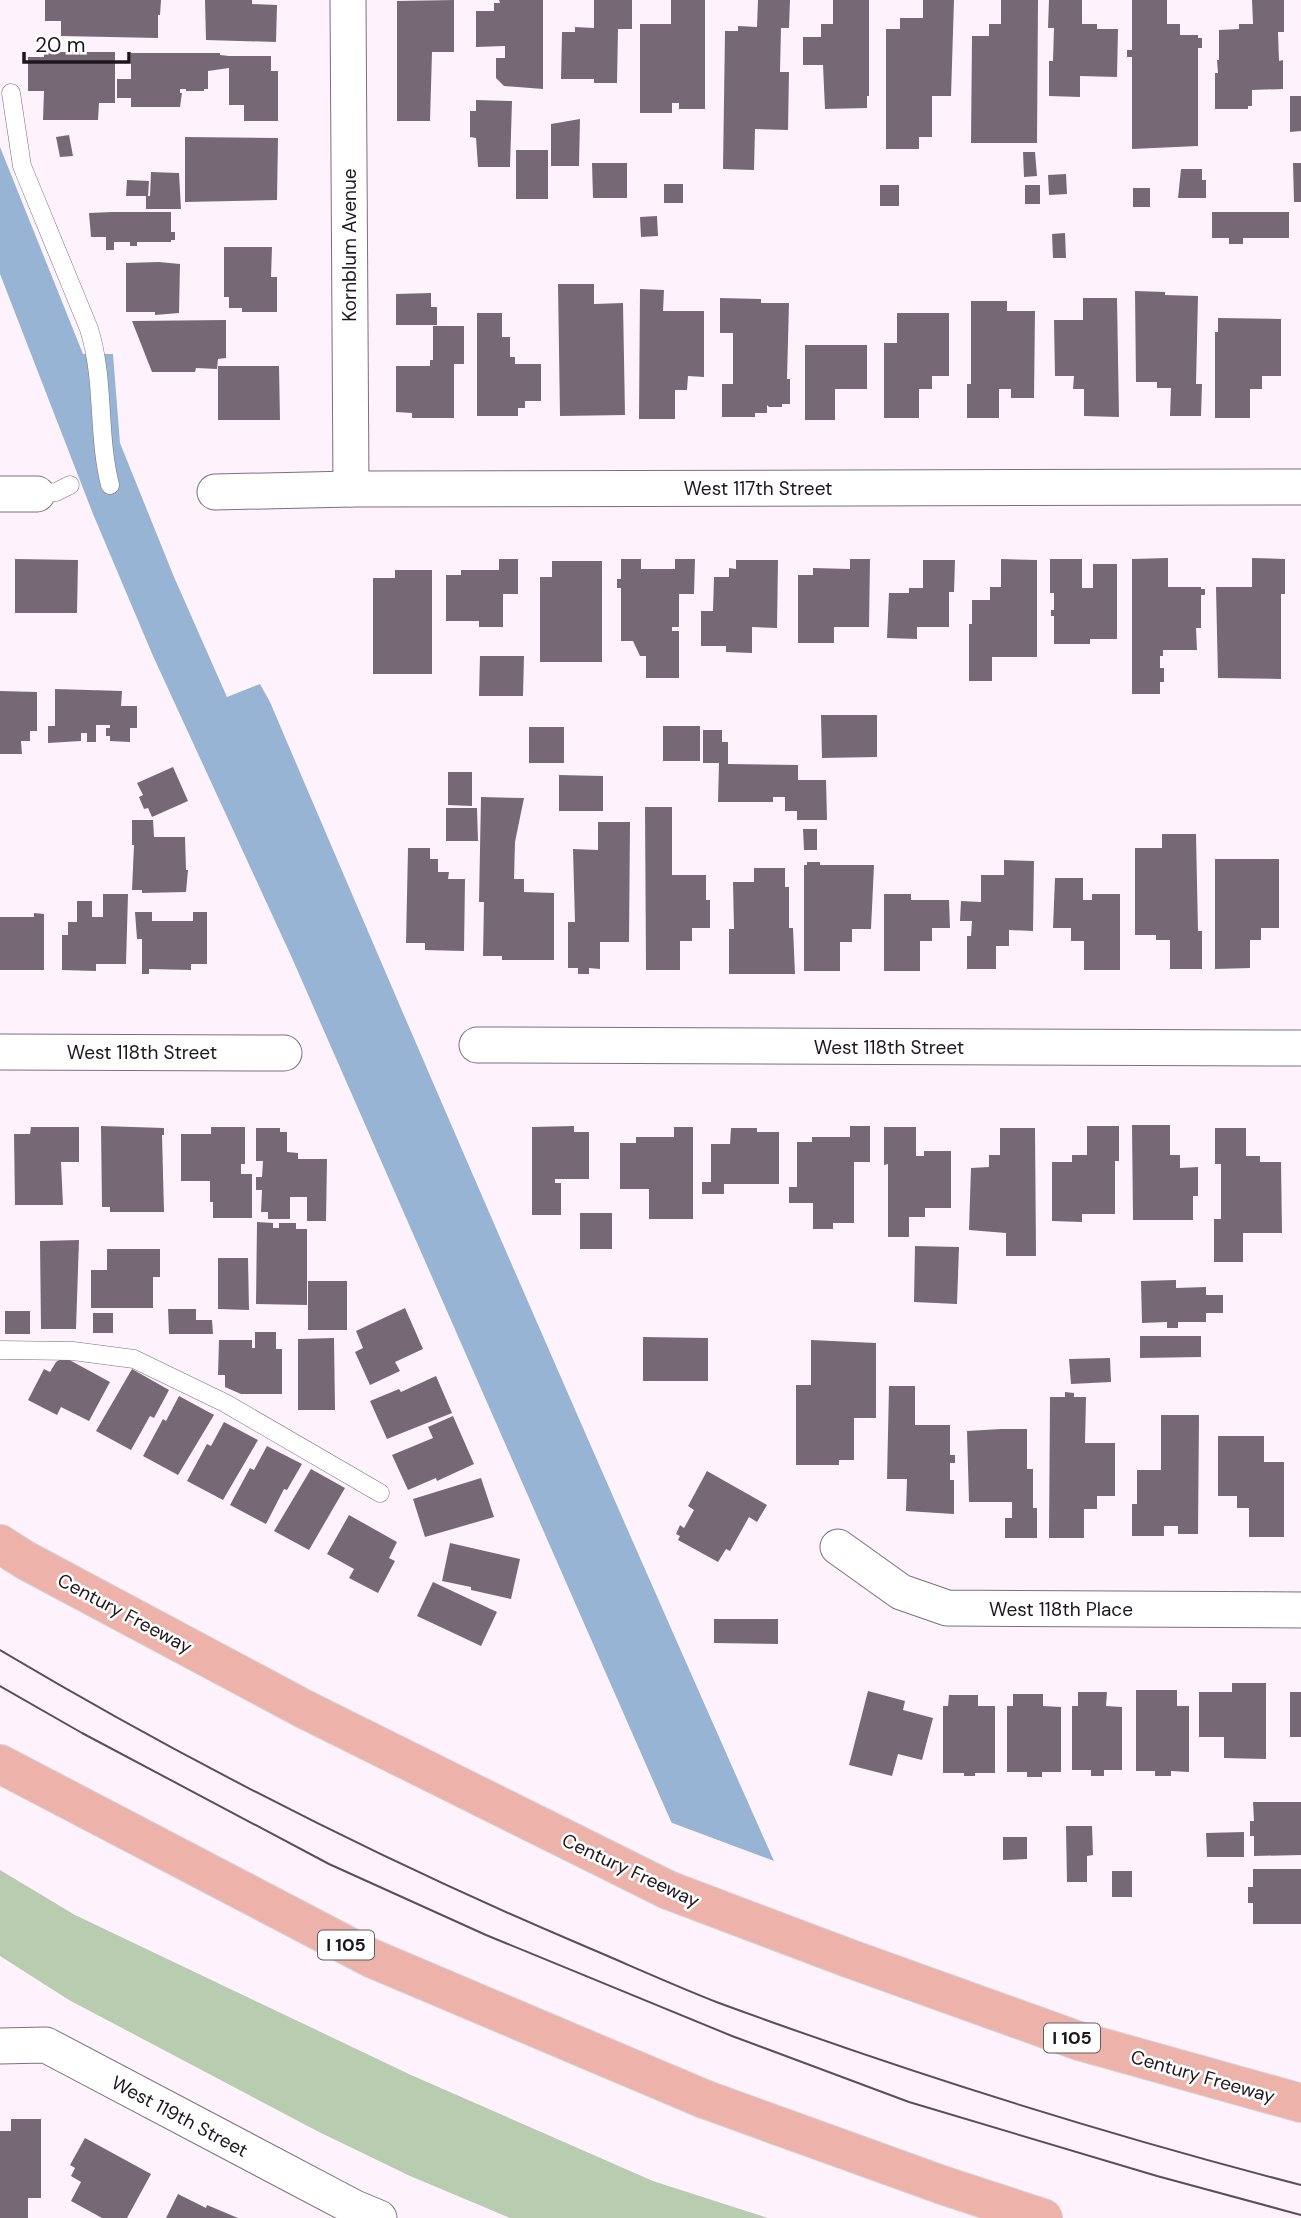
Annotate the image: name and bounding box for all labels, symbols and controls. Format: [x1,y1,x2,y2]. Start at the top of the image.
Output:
scale bar [24,21,130,65]
text: 20 m [35,31,86,59]
street label: Kornblum Avenue [337,168,362,322]
street label: West 117th Street [683,476,833,501]
street label: West 118th Street [814,1035,964,1060]
street label: West 118th Street [67,1040,217,1065]
street label: Century Freeway [53,1567,197,1660]
street label: West 118th Place [989,1597,1133,1622]
street label: Century Freeway [558,1828,704,1913]
road number: I 105 [318,1930,374,1959]
road number: I 105 [1044,2024,1100,2052]
street label: Century Freeway [1128,2044,1278,2109]
street label: West 119th Street [107,2070,252,2163]

